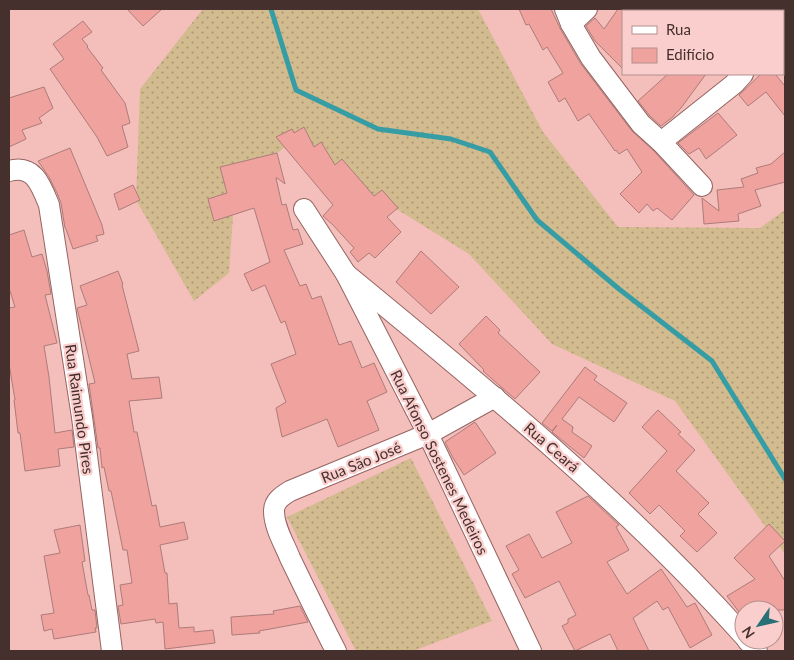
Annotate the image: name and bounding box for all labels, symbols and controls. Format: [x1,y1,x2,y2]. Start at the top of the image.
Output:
legend [622,10,784,75]
text: Rua [666,20,691,38]
text: Edifício [666,45,714,63]
street label: Rua Raimundo Pires [62,343,98,475]
street label: Rua Afonso Sostenes Medeiros [387,367,493,557]
street label: Rua Ceará [521,418,583,476]
street label: Rua São José [318,438,404,486]
north arrow [734,600,784,650]
text: N [738,623,758,642]

